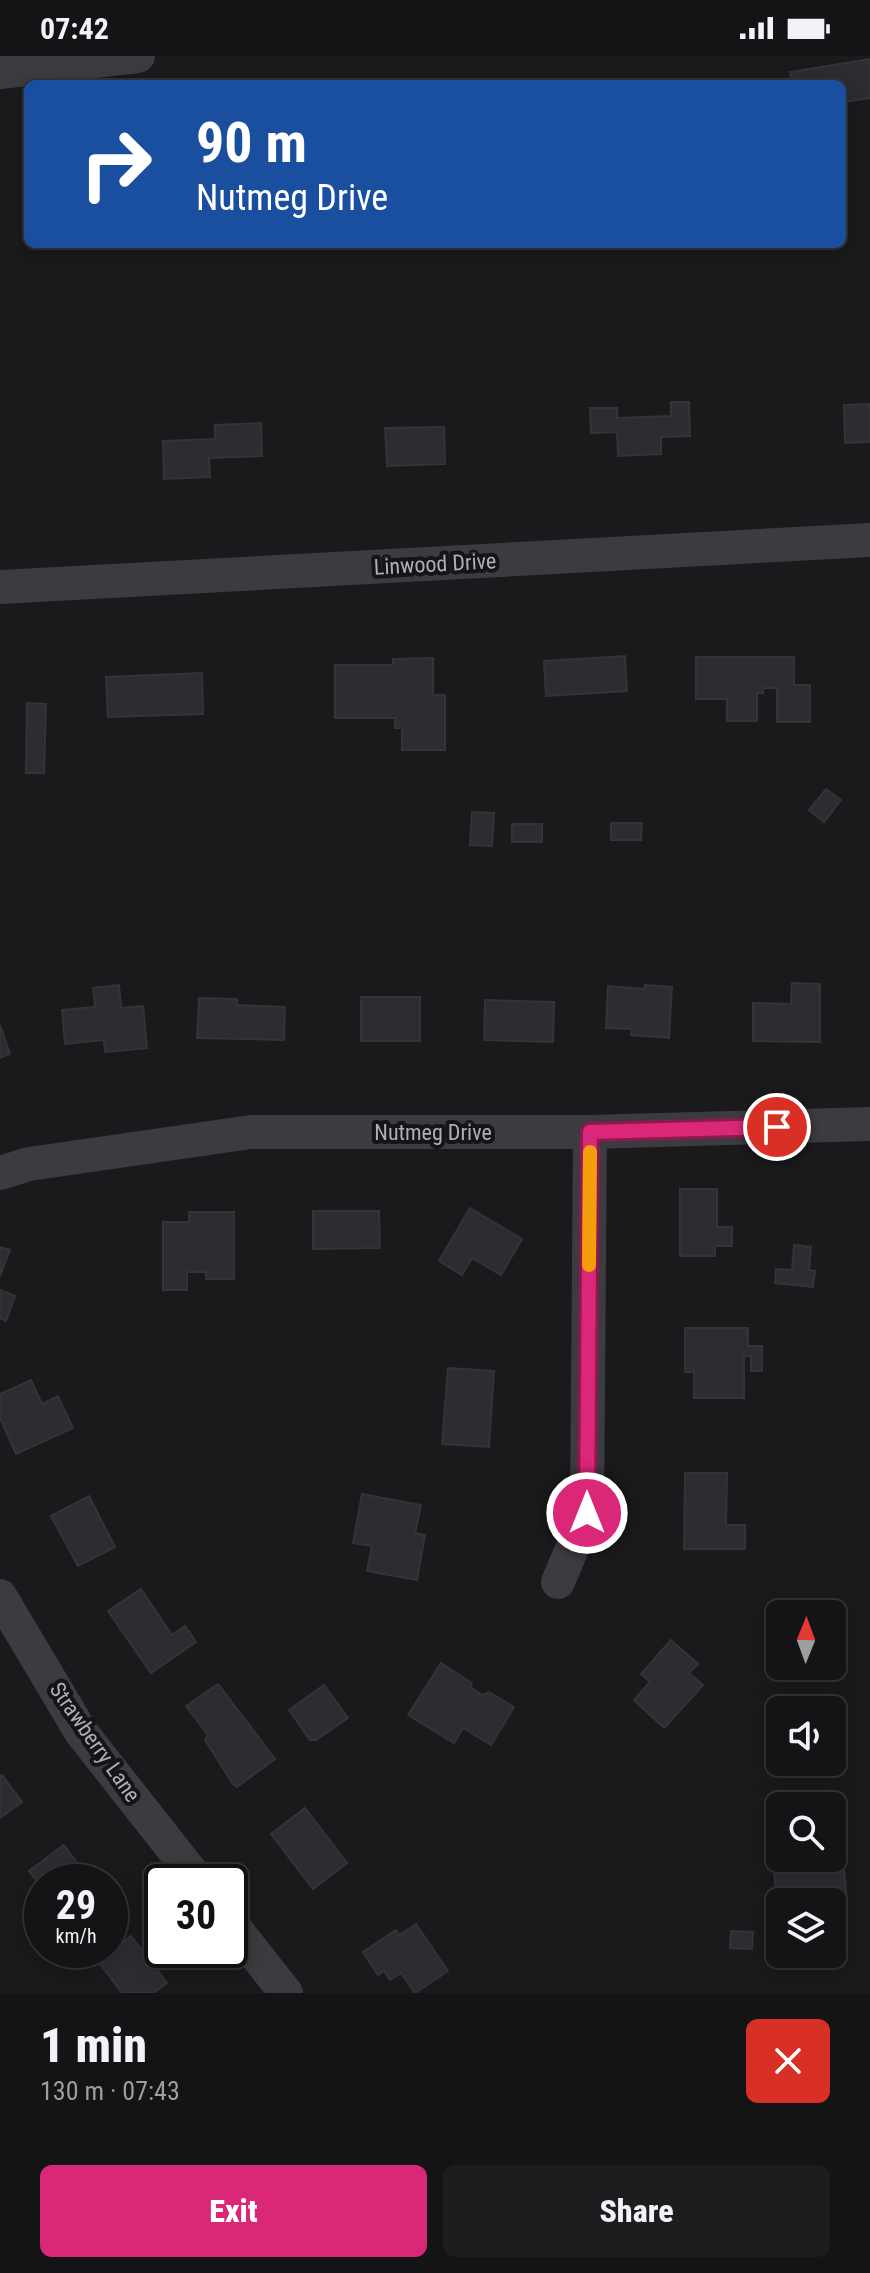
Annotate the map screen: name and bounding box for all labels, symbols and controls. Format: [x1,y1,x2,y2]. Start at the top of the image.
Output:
text: 07:42 [40,11,109,46]
text: 90 m [196,110,307,176]
icon: right [64,112,168,216]
text: Nutmeg Drive [196,177,388,219]
street label: Linwood Drive [373,548,497,580]
pin [743,1093,811,1161]
icon: arrive [755,1105,799,1149]
street label: Nutmeg Drive [374,1120,492,1145]
position arrow [545,1471,629,1555]
north arrow [766,1600,846,1680]
map controls [766,1600,846,1968]
street label: Strawberry Lane [45,1677,145,1807]
button: sound [766,1696,846,1776]
button: search [766,1792,846,1872]
speed limit sign: 30 [144,1864,248,1968]
text: 29 [56,1882,96,1929]
button: layers [766,1888,846,1968]
text: km/h [55,1924,97,1948]
text: 1 min [40,2017,147,2074]
button: close [746,2019,830,2103]
text: 130 m · 07:43 [40,2076,180,2106]
button: Exit [40,2165,427,2257]
button: Share [443,2165,830,2257]

